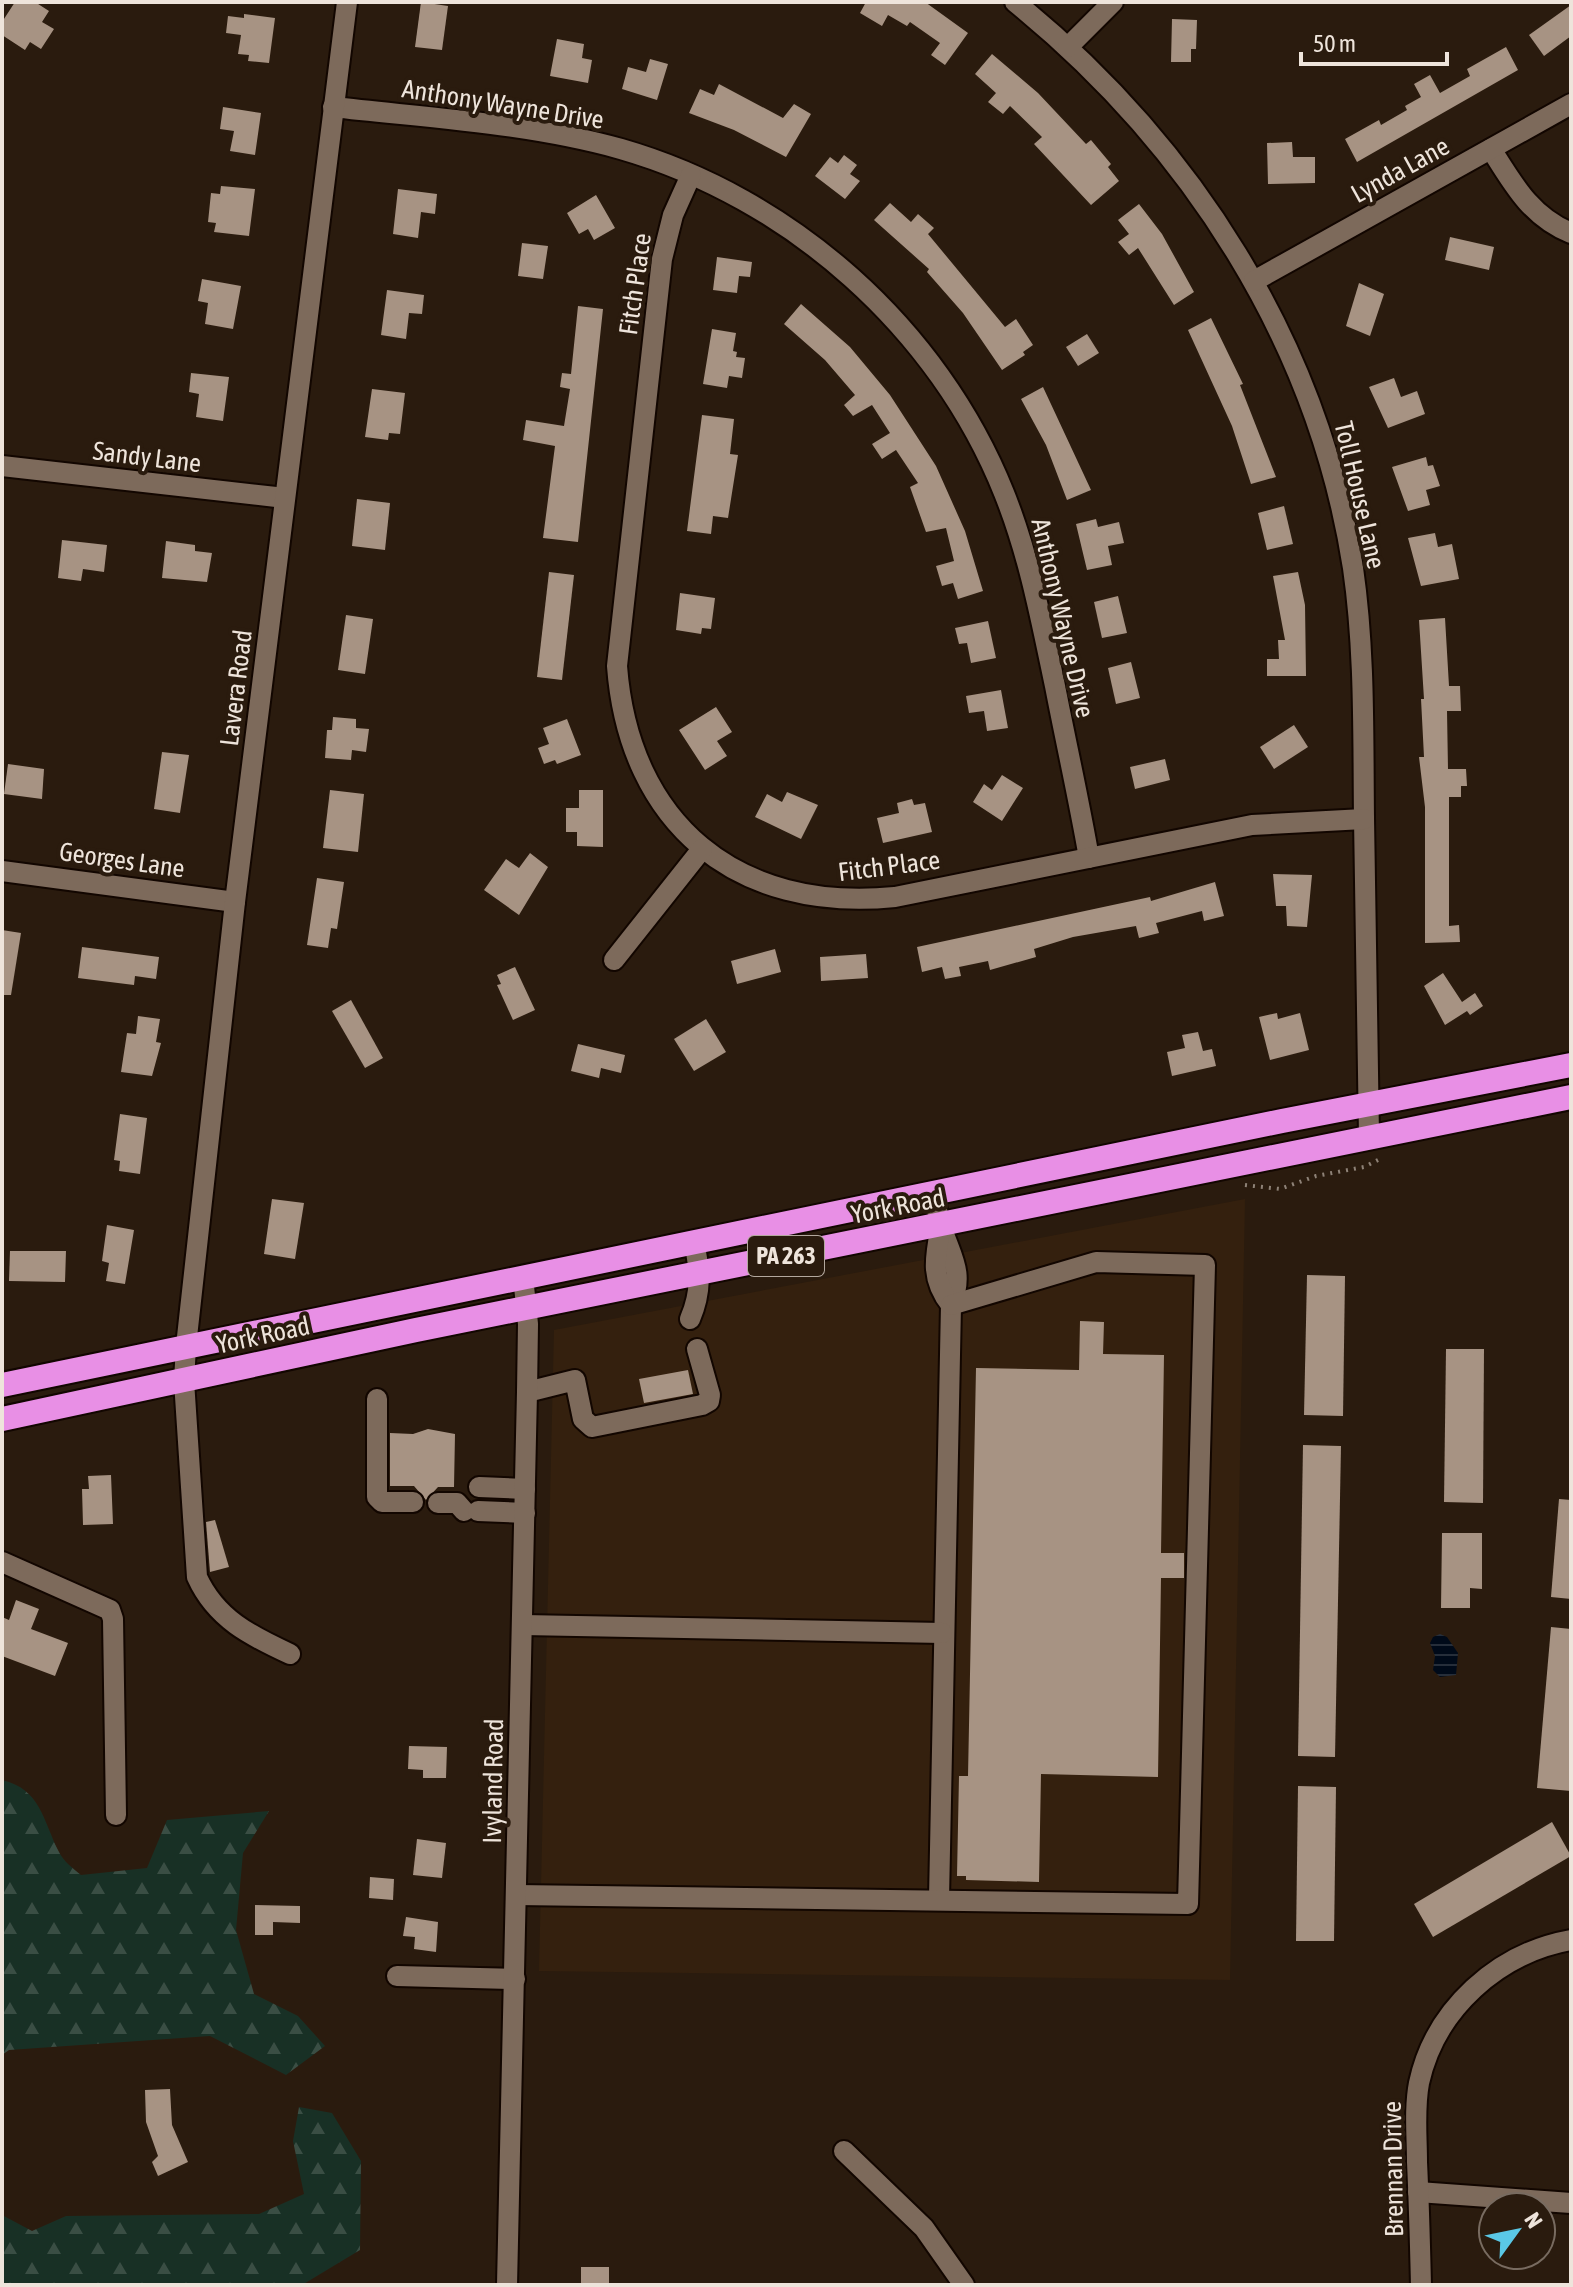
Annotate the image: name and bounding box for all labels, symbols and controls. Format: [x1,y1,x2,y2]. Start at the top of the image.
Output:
scale bar [1301,16,1447,66]
text: 50 m [1313,30,1356,57]
street label: Anthony Wayne Drive [400,73,606,135]
street label: Lynda Lane [1346,131,1454,209]
street label: Fitch Place [613,231,657,337]
street label: Toll House Lane [1328,418,1392,572]
street label: Sandy Lane [91,435,203,479]
street label: Anthony Wayne Drive [1025,515,1101,721]
street label: Lavera Road [214,628,258,748]
street label: Georges Lane [57,836,187,884]
street label: Fitch Place [836,845,942,887]
street label: York Road [849,1182,947,1230]
road number: PA 263 [748,1236,824,1276]
street label: York Road [214,1310,312,1360]
street label: Ivyland Road [477,1718,509,1844]
street label: Brennan Drive [1377,2101,1409,2237]
north arrow [1477,2191,1557,2271]
text: N [1519,2208,1548,2233]

